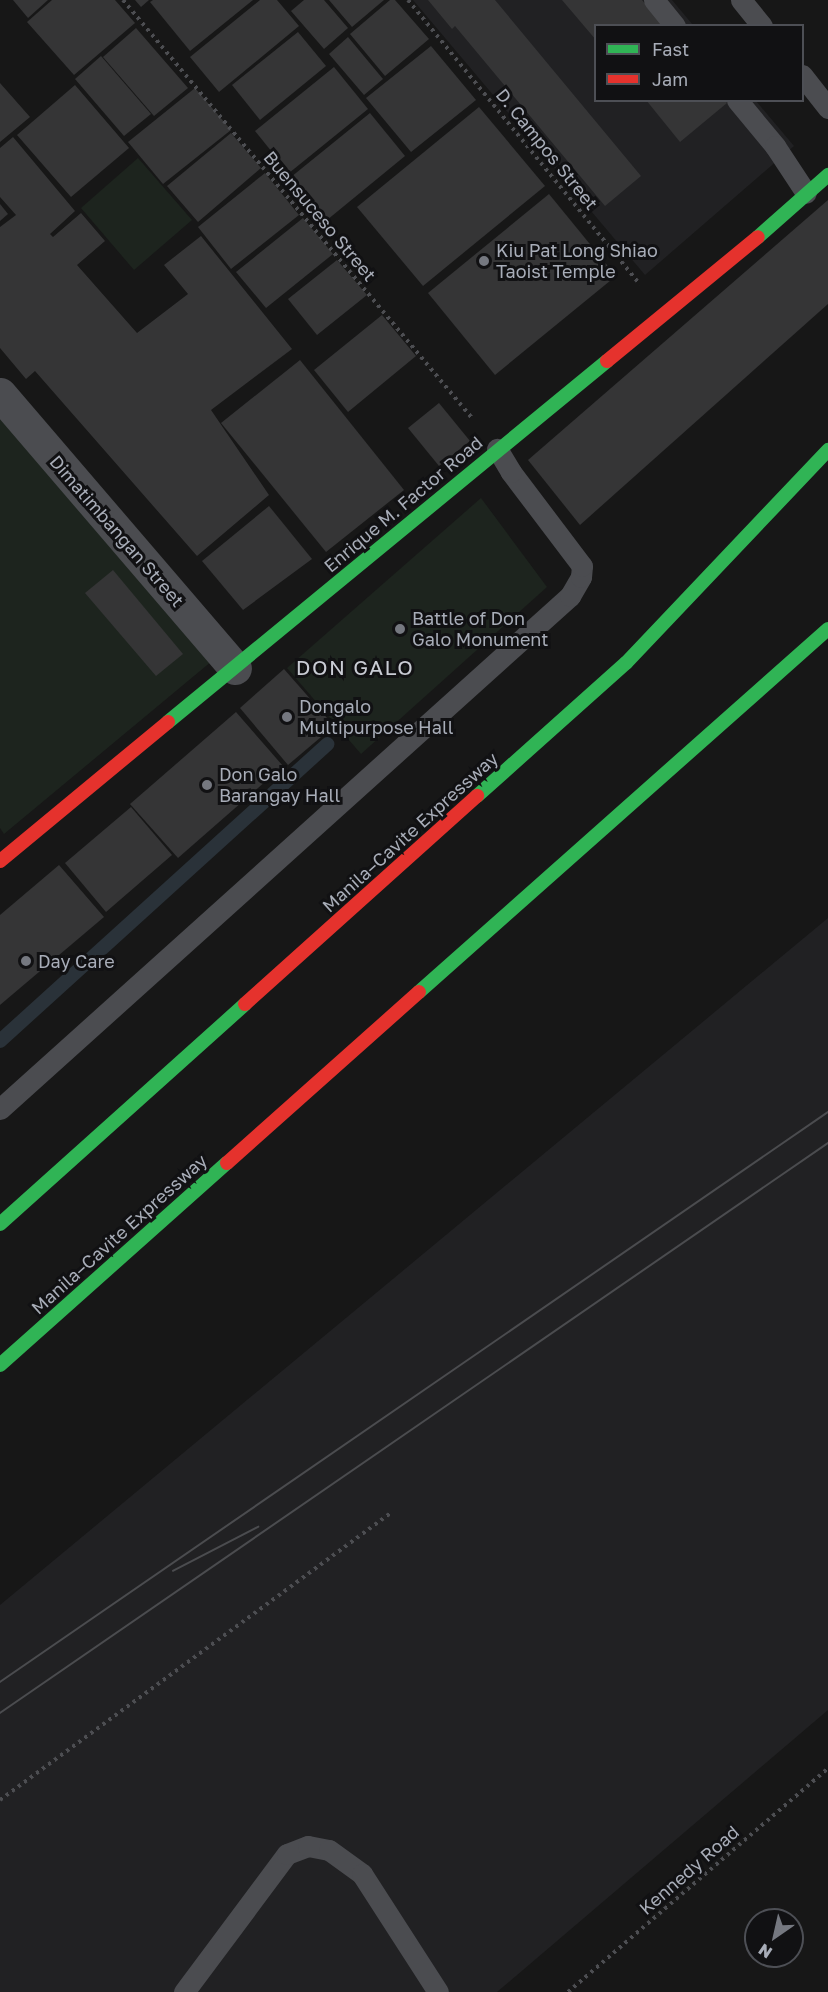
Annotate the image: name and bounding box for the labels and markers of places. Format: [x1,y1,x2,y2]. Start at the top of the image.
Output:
place label: Kiu Pat Long Shiao Taoist Temple [496,240,658,282]
marker: Kiu Pat Long Shiao Taoist Temple [477,254,491,268]
place label: Battle of Don Galo Monument [412,608,548,650]
marker: Battle of Don Galo Monument [393,622,407,636]
place label: Dongalo Multipurpose Hall [299,696,453,738]
marker: Dongalo Multipurpose Hall [280,710,294,724]
place label: Don Galo Barangay Hall [219,764,340,806]
marker: Don Galo Barangay Hall [200,778,214,792]
place label: Day Care [38,950,115,972]
marker: Day Care [19,954,33,968]

